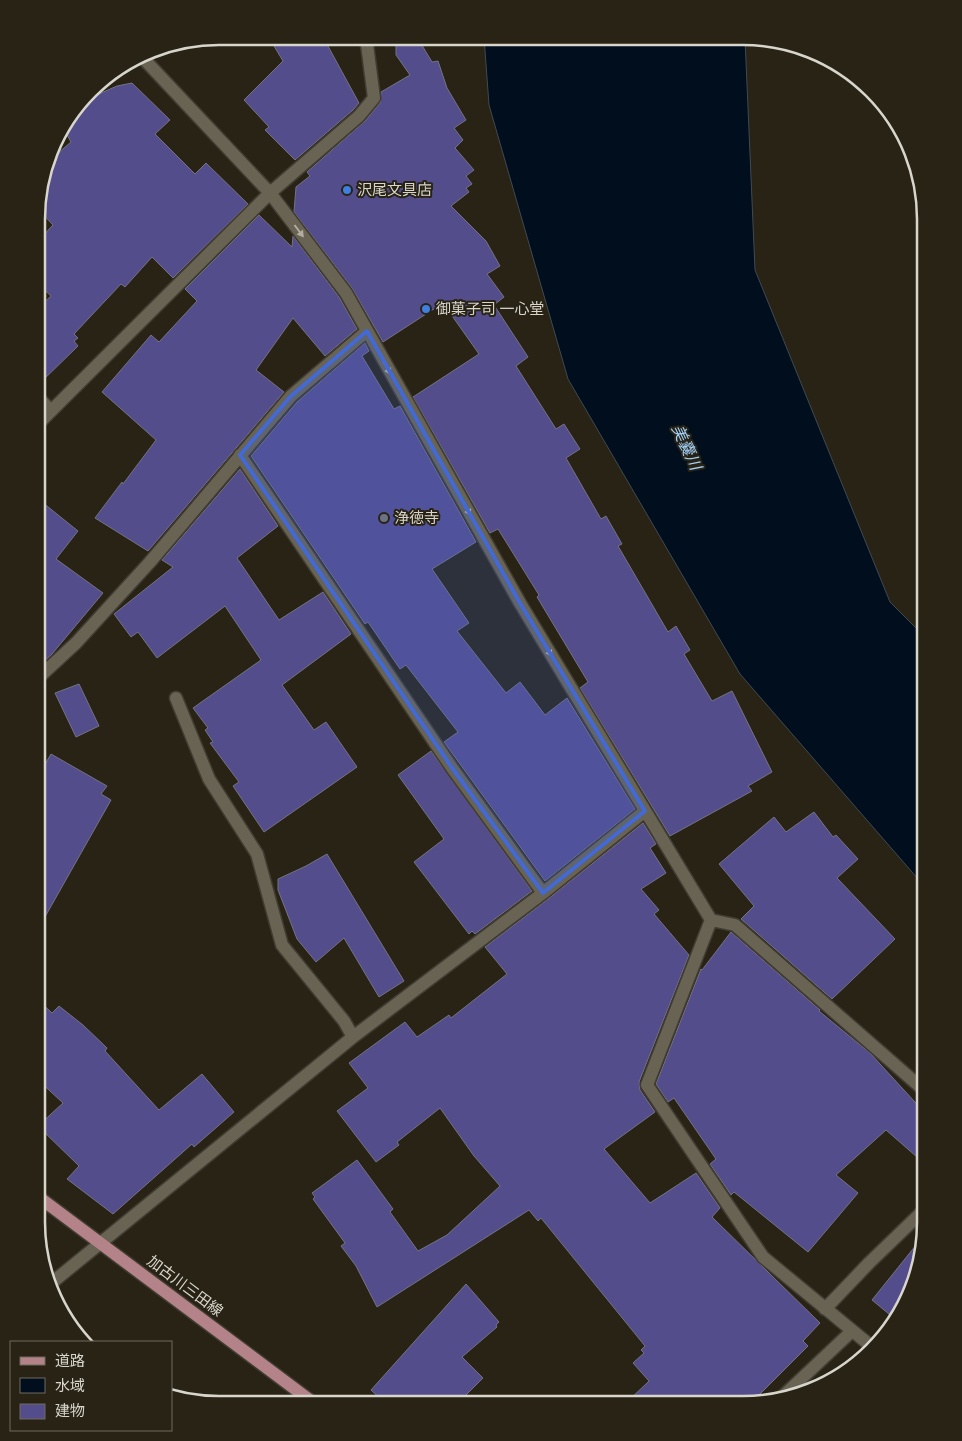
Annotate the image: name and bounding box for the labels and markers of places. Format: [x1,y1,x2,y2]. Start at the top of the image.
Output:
place label: 沢尾文具店 [357,178,432,201]
marker: 沢尾文具店 [341,184,353,196]
place label: 御菓子司 一心堂 [436,297,544,320]
marker: 御菓子司 一心堂 [420,303,432,315]
place label: 浄徳寺 [394,506,439,529]
marker: 浄徳寺 [378,512,390,524]

